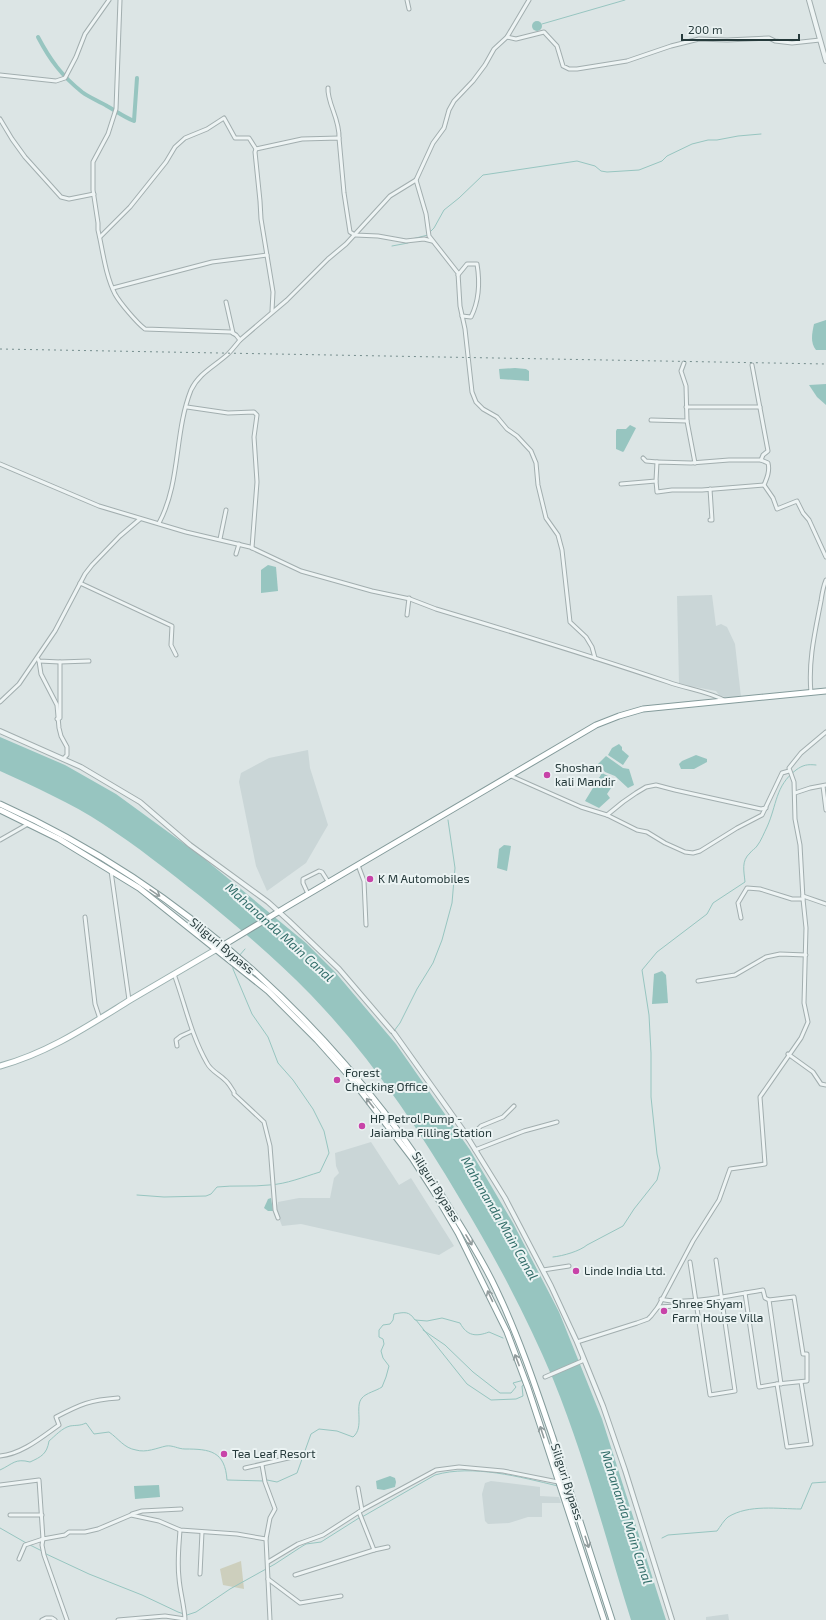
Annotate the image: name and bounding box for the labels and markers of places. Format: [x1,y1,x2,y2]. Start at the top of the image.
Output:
place label: Shoshan kali Mandir [555,760,616,788]
marker: Shoshan kali Mandir [542,770,552,780]
place label: K M Automobiles [378,871,470,885]
marker: K M Automobiles [365,874,375,884]
place label: Forest Checking Office [345,1065,428,1093]
marker: Forest Checking Office [332,1075,342,1085]
place label: HP Petrol Pump - Jaiamba Filling Station [370,1111,492,1139]
marker: HP Petrol Pump - Jaiamba Filling Station [357,1121,367,1131]
place label: Linde India Ltd. [584,1263,665,1277]
marker: Linde India Ltd. [571,1266,581,1276]
place label: Shree Shyam Farm House Villa [672,1296,763,1324]
marker: Shree Shyam Farm House Villa [659,1306,669,1316]
place label: Tea Leaf Resort [232,1446,316,1460]
marker: Tea Leaf Resort [219,1449,229,1459]

